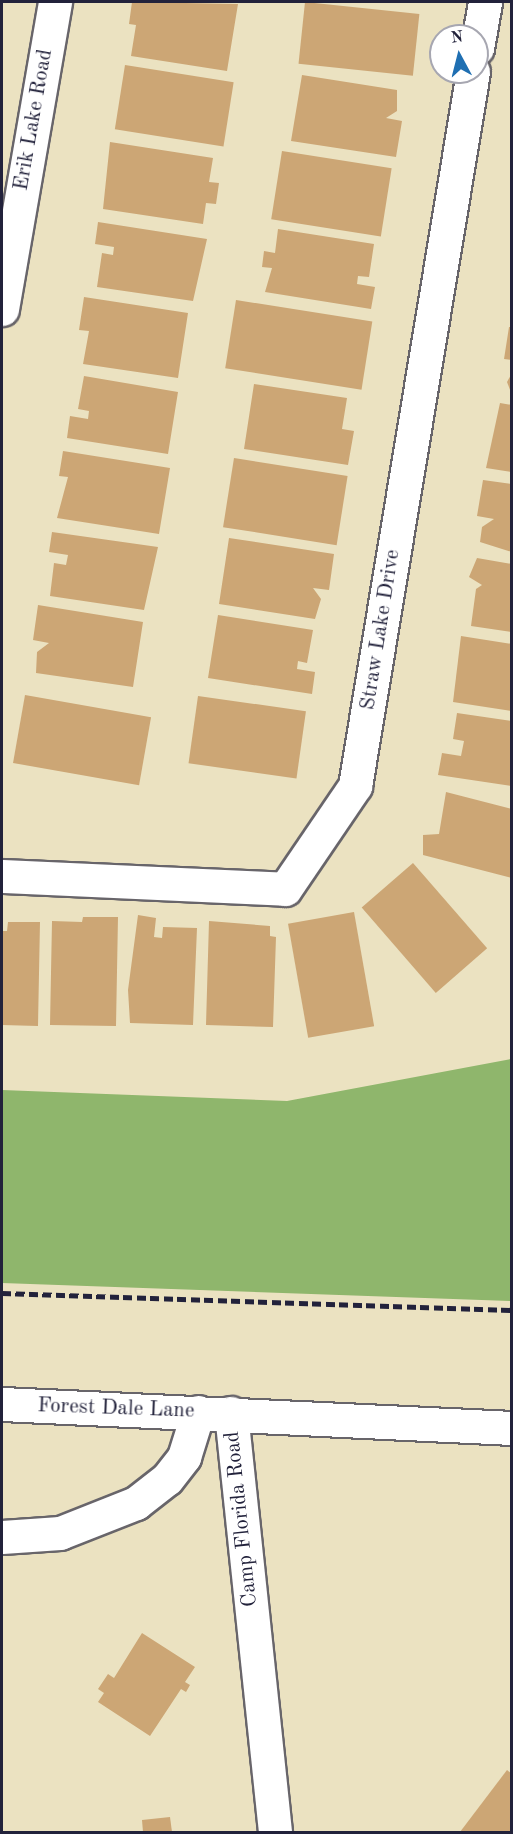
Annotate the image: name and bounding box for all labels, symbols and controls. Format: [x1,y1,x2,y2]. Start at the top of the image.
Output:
north arrow [429,24,489,84]
text: N [450,29,464,47]
street label: Erik Lake Road [9,47,59,193]
street label: Straw Lake Drive [356,548,406,712]
street label: Forest Dale Lane [37,1394,195,1424]
street label: Camp Florida Road [220,1430,264,1608]

